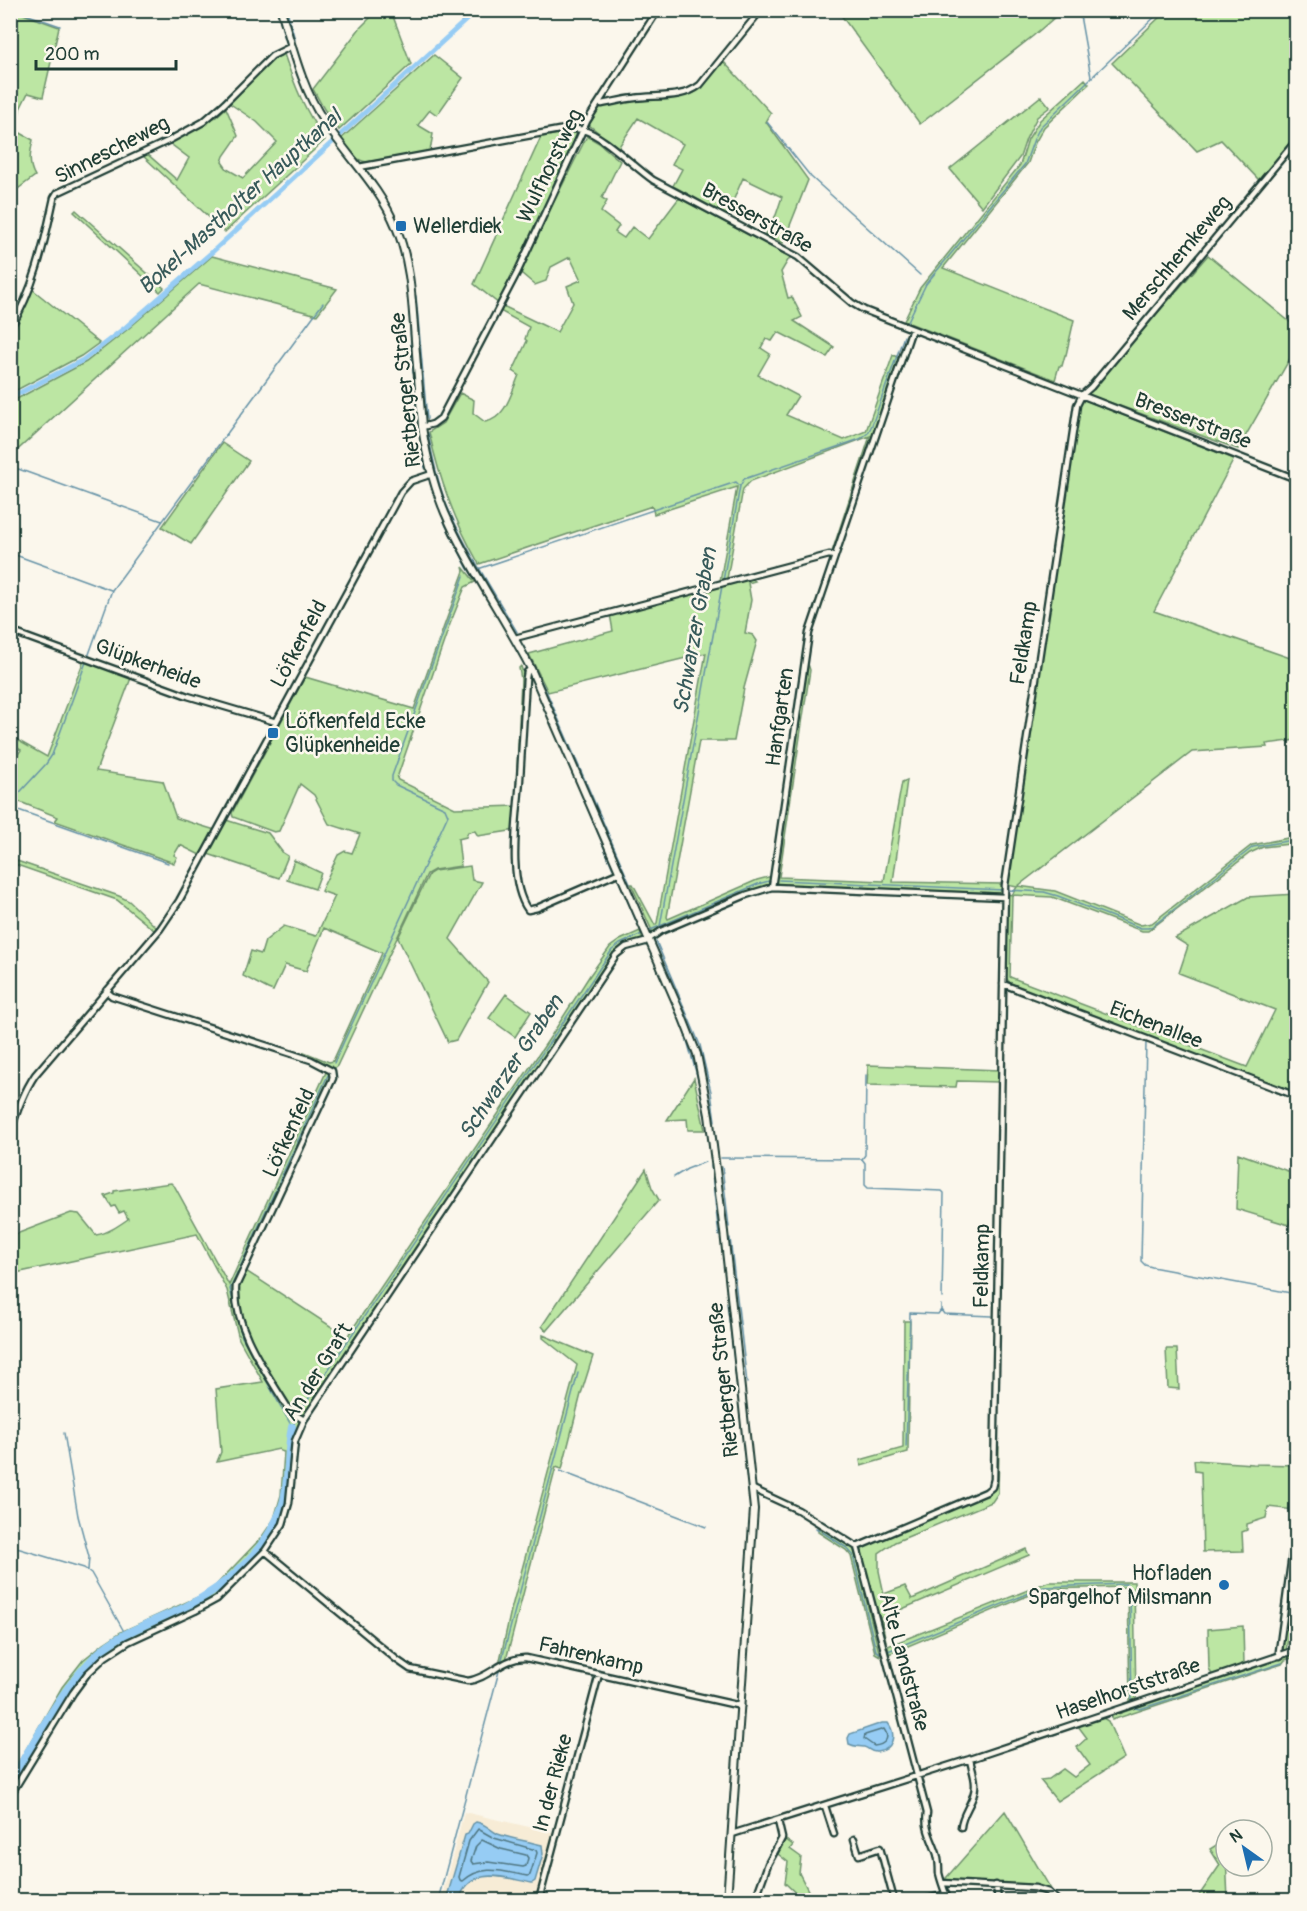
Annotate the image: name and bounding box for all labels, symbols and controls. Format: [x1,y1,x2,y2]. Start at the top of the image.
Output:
scale bar [36,33,176,71]
text: 200 m [45,43,100,66]
water label: Bokel-Mastholter Hauptkanal [133,101,350,301]
street label: Wulfhorstweg [511,105,589,227]
street label: Sinnescheweg [50,110,174,190]
street label: Bresserstraße [697,176,818,260]
street label: Merschhemkeweg [1117,190,1237,326]
place label: Wellerdiek [413,213,502,240]
marker: Wellerdiek [394,219,408,233]
street label: Rietberger Straße [384,311,428,469]
street label: Bresserstraße [1131,386,1256,456]
water label: Schwarzer Graben [667,544,724,716]
street label: Löfkenfeld [265,596,333,692]
street label: Feldkamp [1004,599,1044,687]
street label: Glüpkerheide [91,632,205,696]
street label: Hanfgarten [760,666,800,768]
place label: Löfkenfeld Ecke Glüpkenheide [285,708,426,759]
marker: Löfkenfeld Ecke Glüpkenheide [266,726,280,740]
water label: Schwarzer Graben [452,988,571,1145]
street label: Eichenallee [1106,995,1207,1055]
street label: Löfkenfeld [257,1084,321,1182]
street label: Feldkamp [968,1223,996,1309]
street label: Rietberger Straße [702,1301,746,1459]
street label: An der Graft [277,1317,359,1426]
place label: Hofladen Spargelhof Milsmann [1028,1560,1212,1611]
marker: Hofladen Spargelhof Milsmann [1217,1578,1231,1592]
street label: Alte Landstraße [873,1590,936,1735]
street label: Fahrenkamp [536,1631,646,1681]
street label: Haselhorststraße [1052,1651,1204,1726]
street label: In der Rieke [527,1730,579,1835]
north arrow [1214,1818,1274,1878]
text: N [1226,1825,1246,1848]

